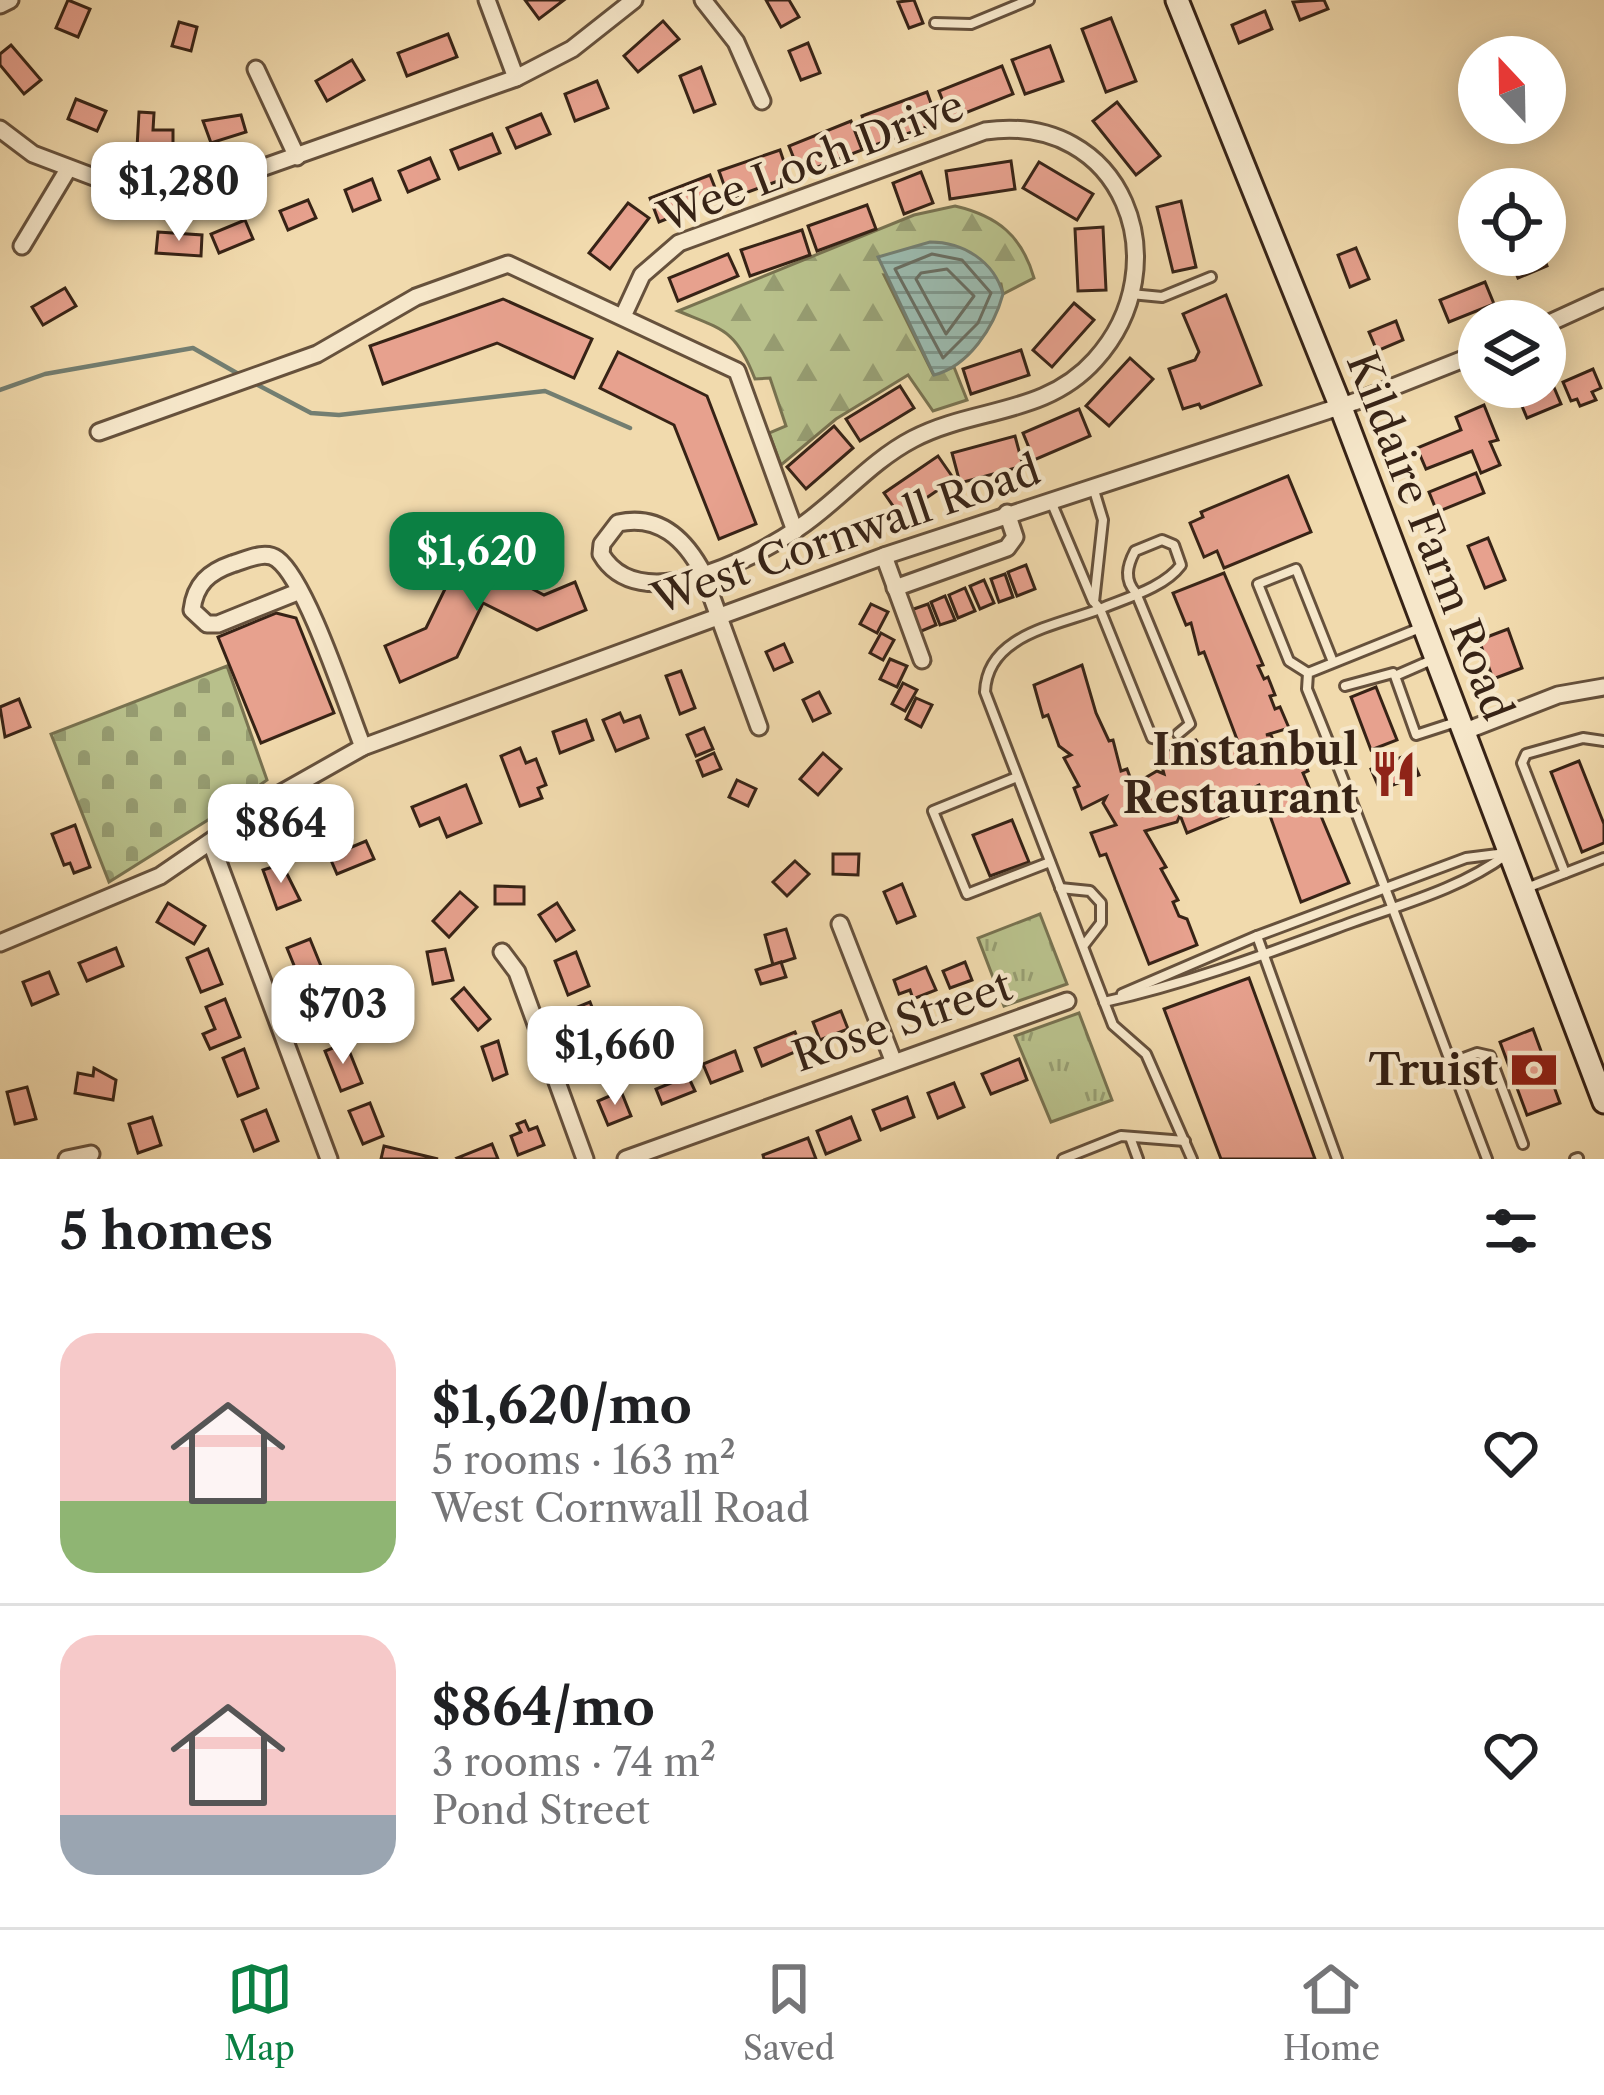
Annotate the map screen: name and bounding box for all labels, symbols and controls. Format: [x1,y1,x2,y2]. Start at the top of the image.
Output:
north arrow [1458,36,1566,144]
map controls [1458,36,1566,408]
street label: Wee Loch Drive [650,79,971,243]
pin: $1,280 [81,142,277,244]
text: $1,280 [118,157,240,205]
button: locate [1458,168,1566,276]
button: layers [1458,300,1566,408]
street label: Kildaire Farm Road [1336,345,1524,727]
street label: West Cornwall Road [644,443,1047,625]
pin: $1,620 [379,512,575,614]
text: $1,620 [416,527,538,575]
place label: Instanbul Restaurant [1123,724,1358,824]
restaurant icon: Instanbul Restaurant [1369,749,1419,799]
pin: $864 [210,784,352,886]
text: $864 [235,799,327,847]
street label: Rose Street [786,959,1018,1083]
pin: $703 [272,965,414,1067]
text: $703 [298,980,388,1028]
pin: $1,660 [517,1006,713,1108]
text: $1,660 [554,1021,676,1069]
place label: Truist [1368,1044,1498,1096]
bank icon: Truist [1509,1045,1559,1095]
icon: filters [1478,1198,1544,1264]
text: 5 homes [60,1200,273,1262]
text: $1,620/mo [432,1374,692,1436]
icon: home [156,1381,300,1525]
icon: heart [1478,1420,1544,1486]
text: 5 rooms · 163 m² [432,1436,736,1484]
text: West Cornwall Road [432,1484,810,1532]
text: $864/mo [432,1676,655,1738]
icon: home [156,1683,300,1827]
icon: heart [1478,1722,1544,1788]
text: 3 rooms · 74 m² [432,1738,716,1786]
text: Pond Street [432,1786,650,1834]
tab: Map [224,1956,295,2069]
tab: Saved [743,1956,835,2069]
tab: Home [1283,1956,1380,2069]

